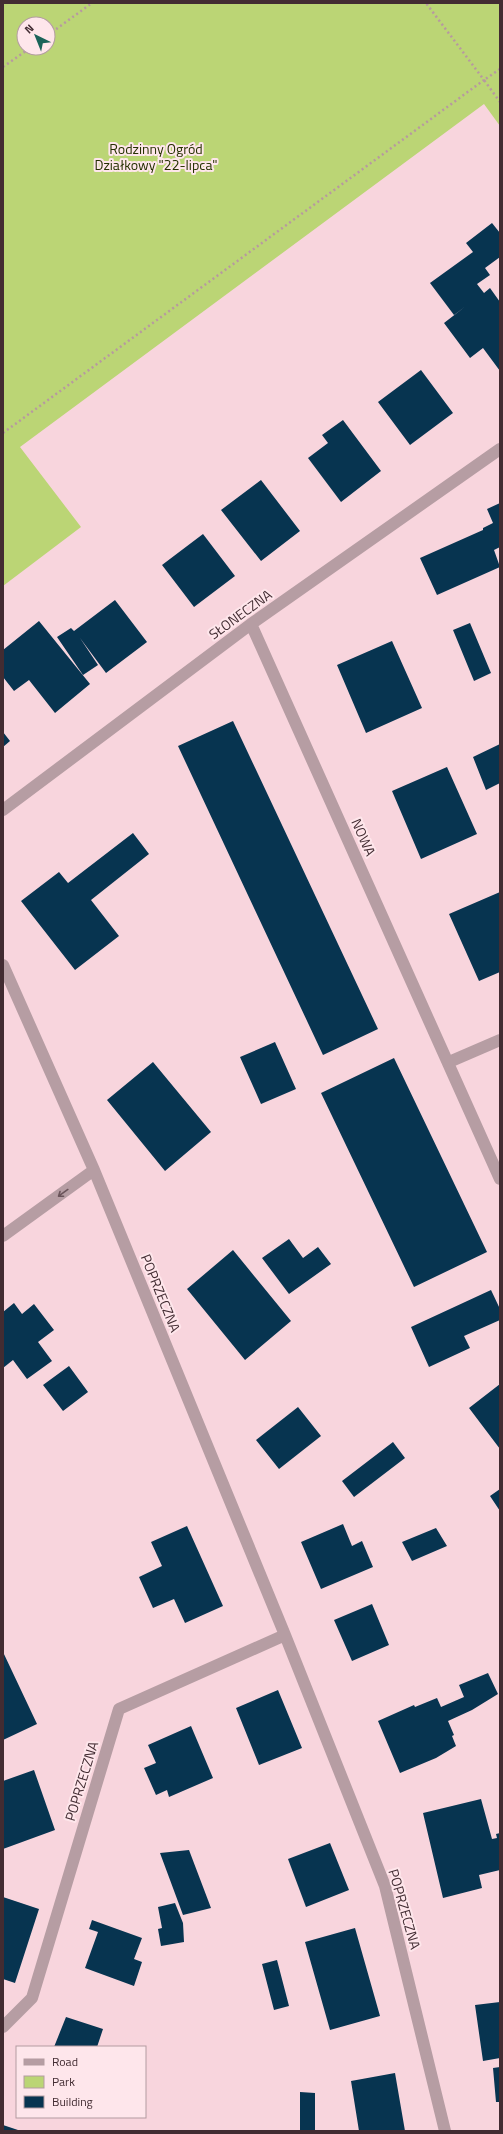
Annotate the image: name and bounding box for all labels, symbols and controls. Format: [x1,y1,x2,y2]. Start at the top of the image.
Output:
north arrow [16,16,56,56]
text: N [21,20,37,37]
park label: Rodzinny Ogród Działkowy "22-lipca" [94,138,218,175]
street label: SŁONECZNA [204,584,276,644]
street label: NOWA [346,815,382,860]
one-way arrow [57,1189,68,1197]
street label: POPRZECZNA [136,1251,186,1336]
street label: POPRZECZNA [59,1738,103,1824]
street label: POPRZECZNA [384,1866,427,1952]
legend [16,2046,146,2118]
text: Road [52,2052,78,2071]
text: Park [52,2072,75,2091]
text: Building [52,2092,93,2111]

